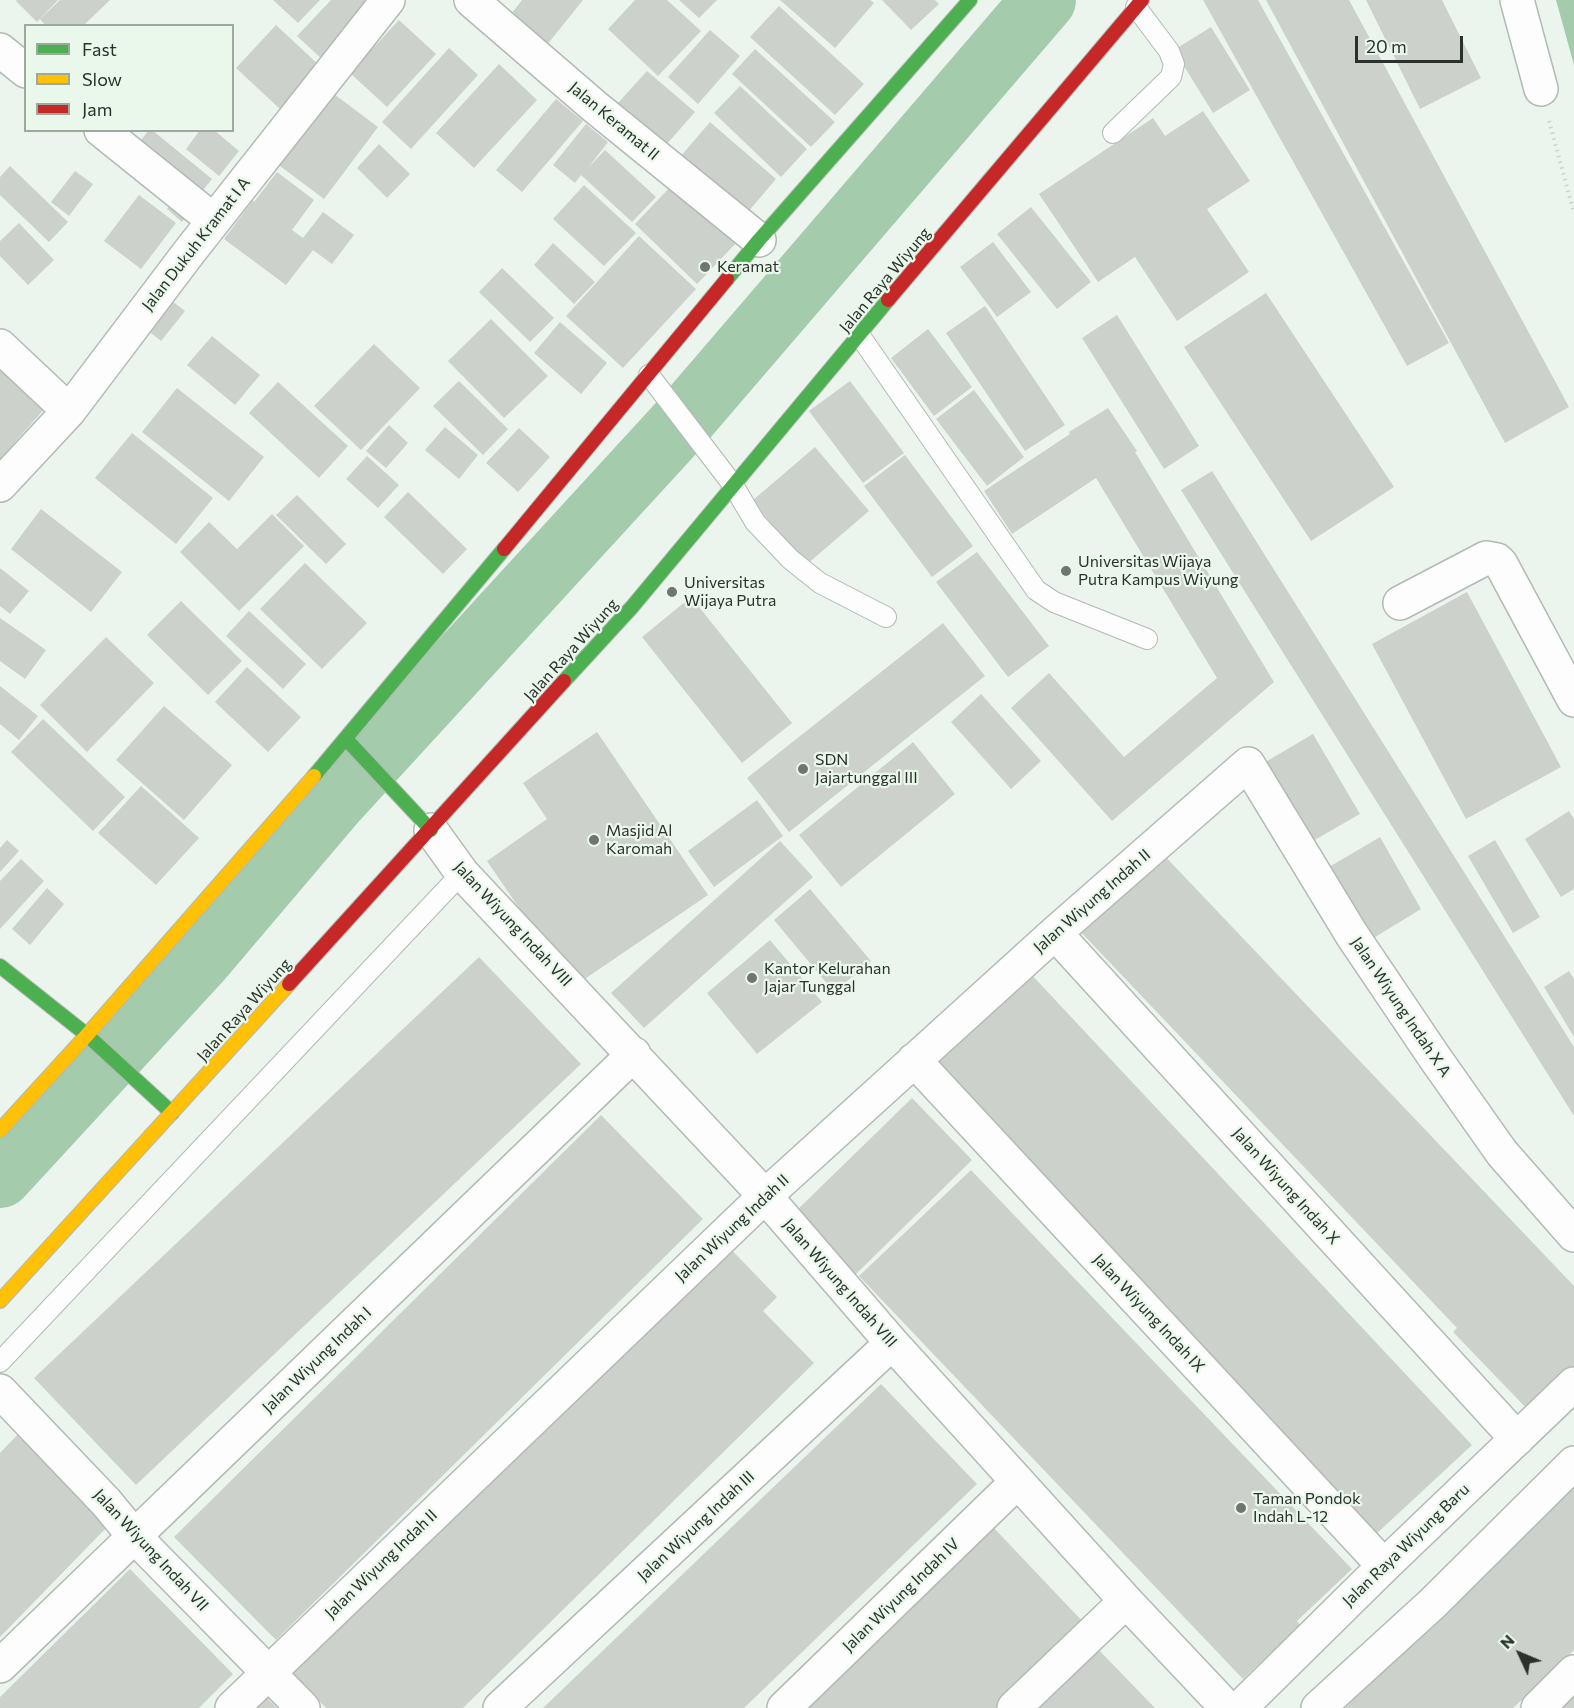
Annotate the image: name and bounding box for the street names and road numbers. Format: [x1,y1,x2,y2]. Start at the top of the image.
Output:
street label: Jalan Keramat II [565,78,663,164]
street label: Jalan Dukuh Kramat I A [138,173,254,315]
street label: Jalan Raya Wiyung [835,223,935,337]
street label: Jalan Raya Wiyung [520,595,622,705]
street label: Jalan Wiyung Indah II [1030,845,1154,957]
street label: Jalan Wiyung Indah VIII [450,857,576,991]
street label: Jalan Wiyung Indah X A [1347,933,1455,1081]
street label: Jalan Raya Wiyung [193,955,295,1065]
street label: Jalan Wiyung Indah X [1228,1124,1344,1248]
street label: Jalan Wiyung Indah II [671,1170,793,1286]
street label: Jalan Wiyung Indah VIII [779,1215,901,1351]
street label: Jalan Wiyung Indah IX [1089,1250,1209,1376]
street label: Jalan Wiyung Indah I [258,1303,376,1417]
street label: Jalan Wiyung Indah III [633,1467,759,1585]
street label: Jalan Raya Wiyung Baru [1339,1480,1473,1610]
street label: Jalan Wiyung Indah VII [90,1485,212,1615]
street label: Jalan Wiyung Indah II [321,1505,441,1623]
street label: Jalan Wiyung Indah IV [839,1534,963,1656]

